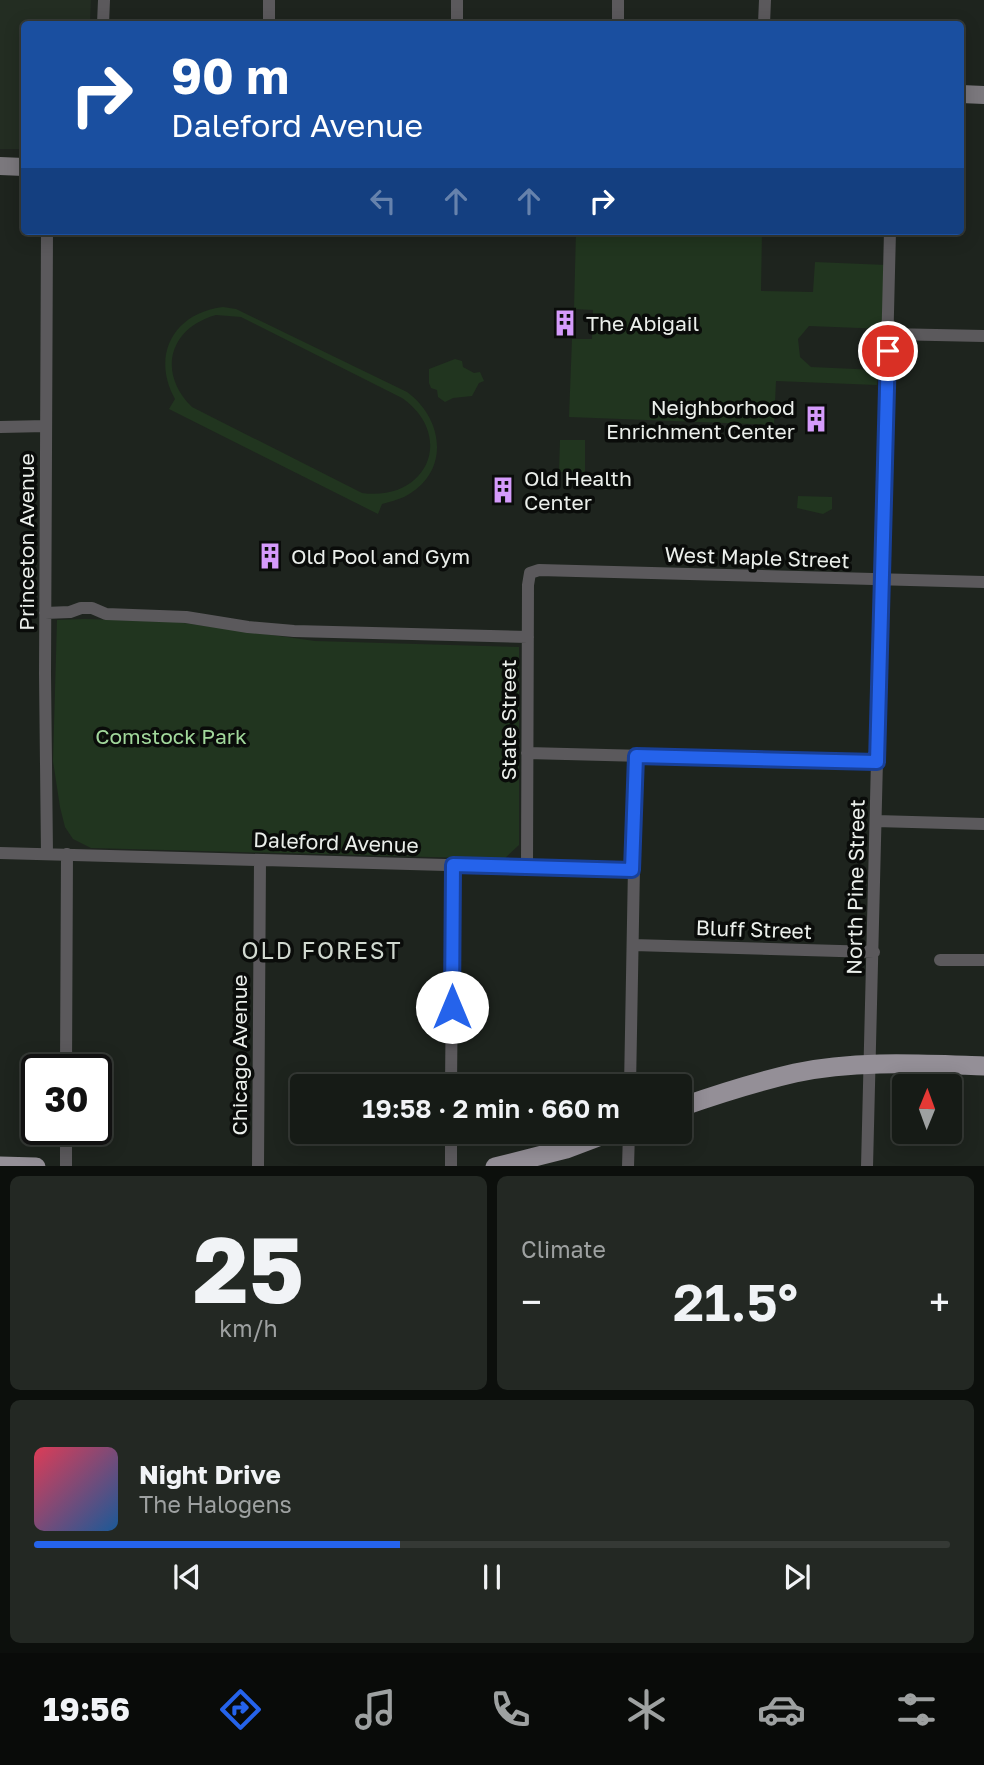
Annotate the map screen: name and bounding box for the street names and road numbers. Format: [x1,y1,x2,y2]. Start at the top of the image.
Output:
street label: Princeton Avenue [13,453,39,631]
street label: West Maple Street [664,541,850,573]
street label: State Street [495,659,521,781]
street label: North Pine Street [840,799,870,975]
street label: Daleford Avenue [253,826,419,858]
street label: Bluff Street [695,914,813,944]
street label: Chicago Avenue [226,974,252,1136]

